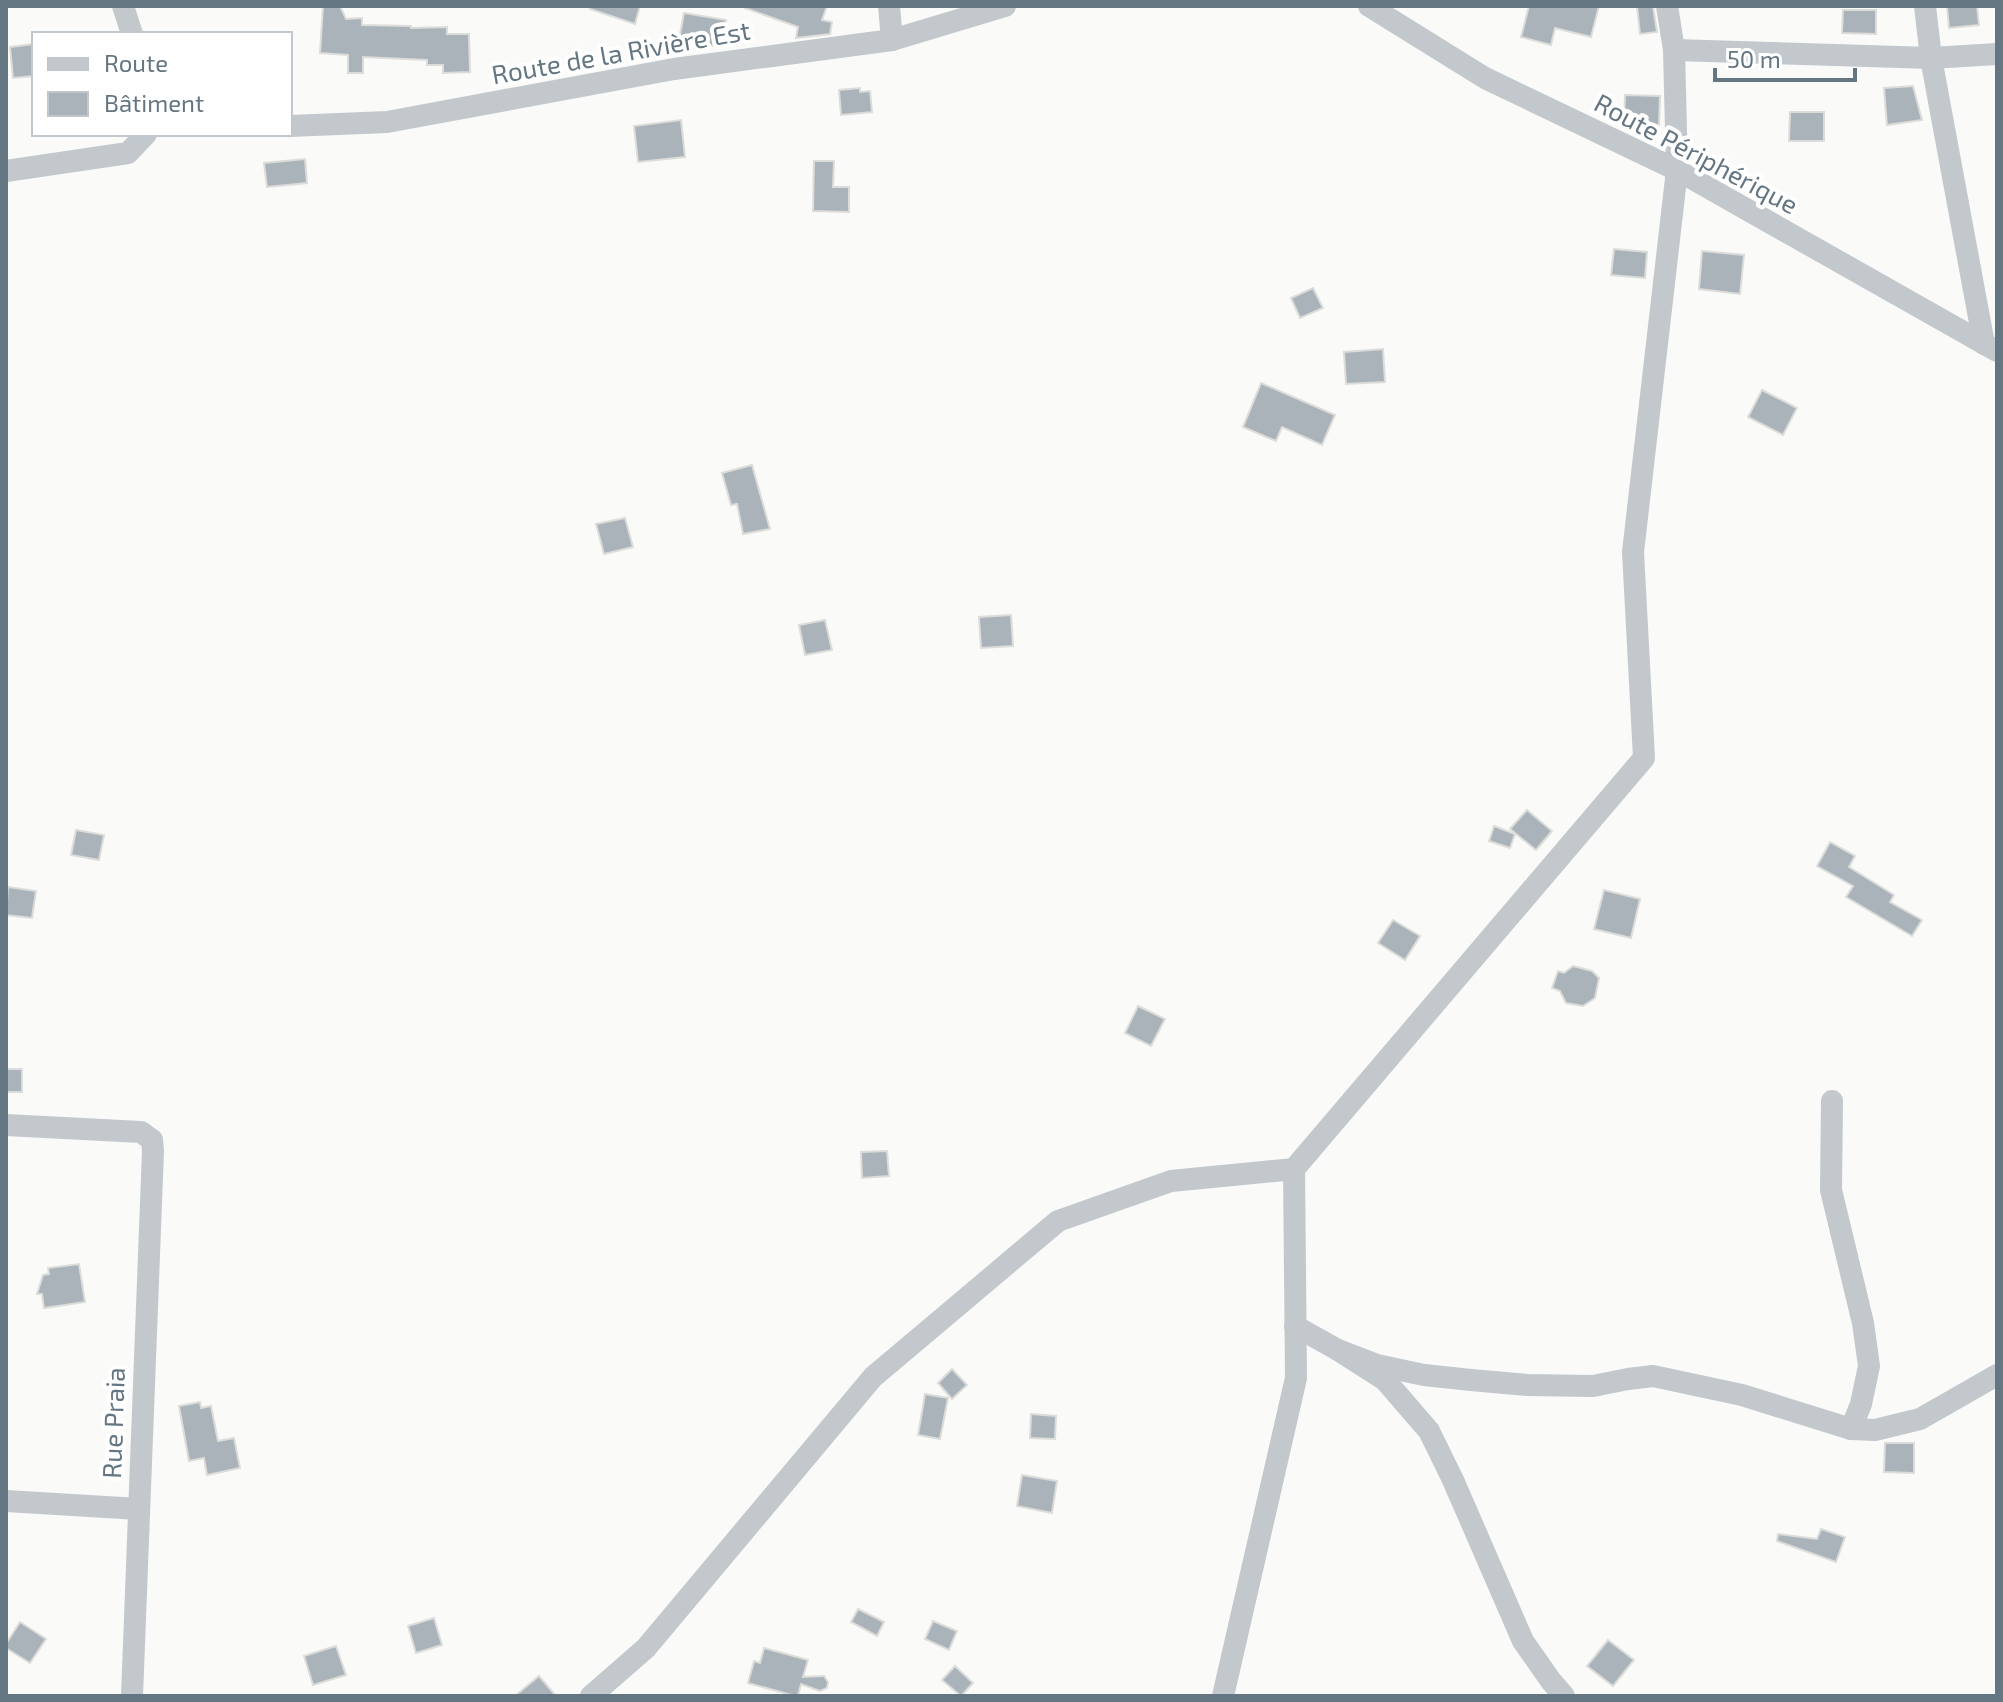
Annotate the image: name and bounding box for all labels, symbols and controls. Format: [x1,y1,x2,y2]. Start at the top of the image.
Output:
street label: Route de la Rivière Est [489,14,752,90]
legend [32,32,292,136]
scale bar [1715,32,1855,82]
text: 50 m [1727,44,1781,73]
text: Route [104,48,168,77]
street label: Route Périphérique [1590,86,1804,219]
text: Bâtiment [104,88,204,117]
street label: Rue Praia [95,1367,130,1479]

